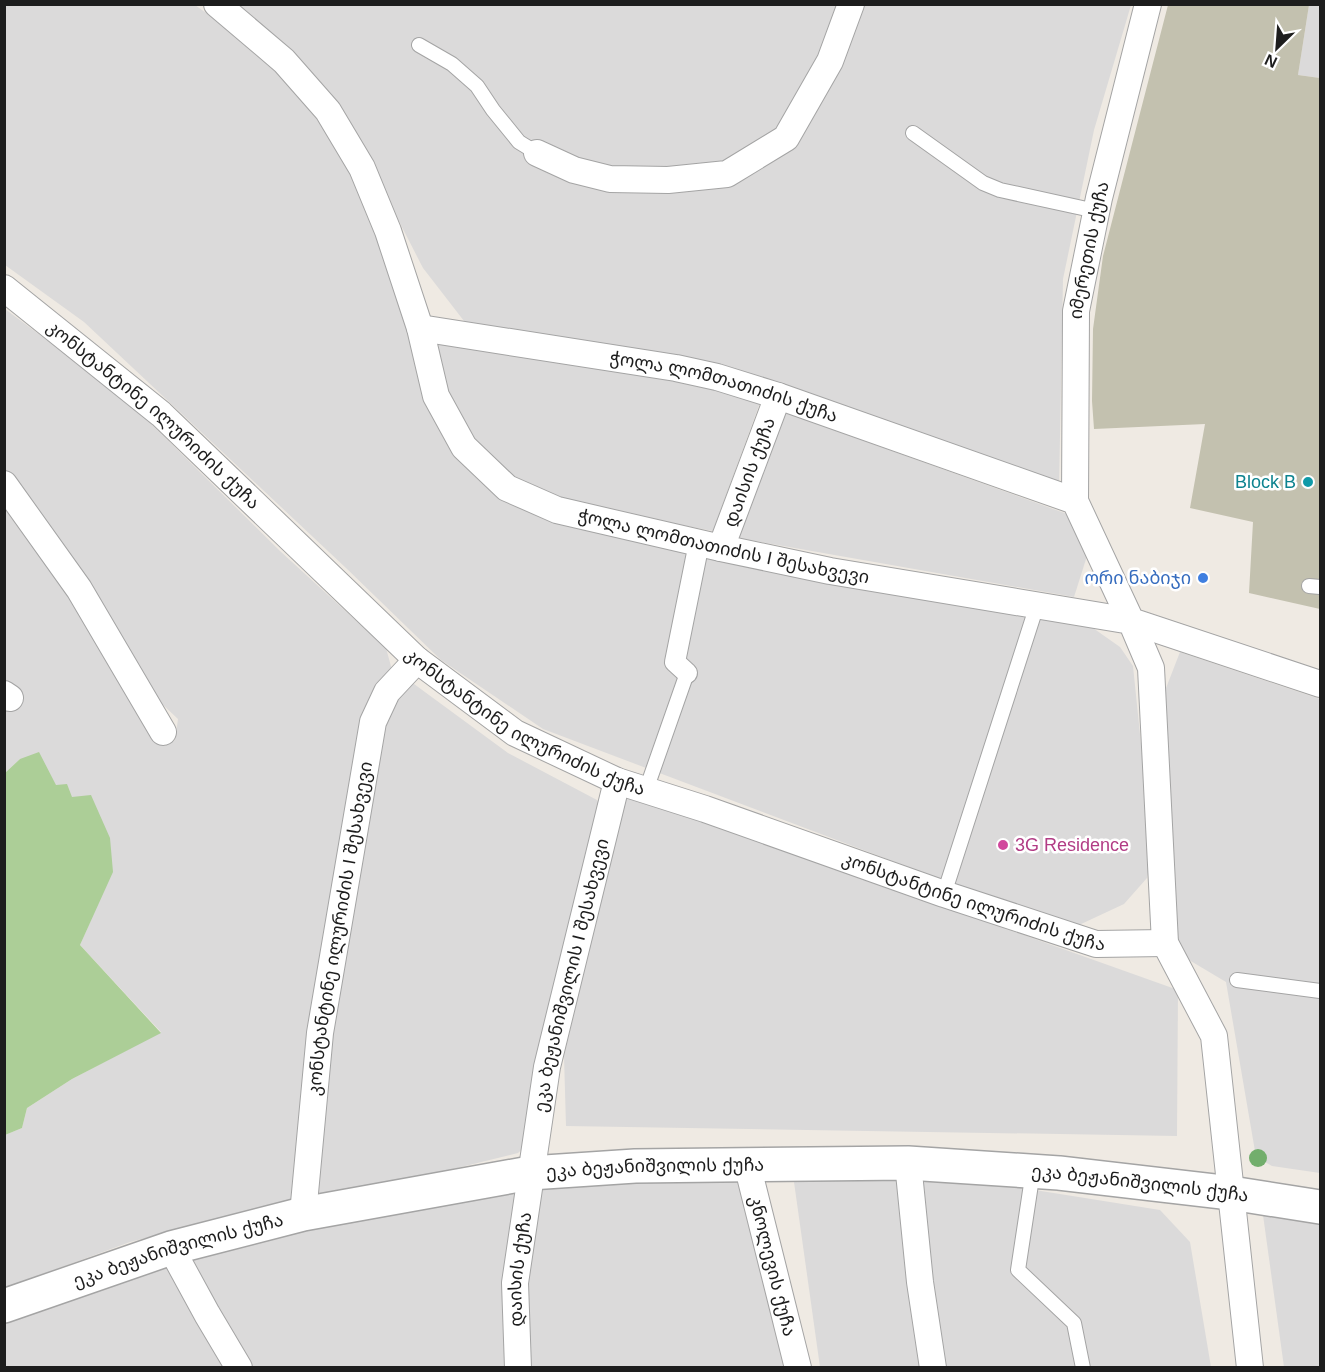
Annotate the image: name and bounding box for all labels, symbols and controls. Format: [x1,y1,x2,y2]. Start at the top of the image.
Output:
north arrow [1247,18,1307,78]
text: N [1262,51,1280,71]
street label: იმერეთის ქუჩა [1066,179,1113,319]
street label: კონსტანტინე ილურიძის ქუჩა [42,316,264,513]
street label: ჭოლა ლომთათიძის ქუჩა [608,348,840,426]
street label: დაისის ქუჩა [720,415,779,530]
place label: Block B [1235,472,1296,492]
marker: Block B [1301,475,1315,489]
street label: ჭოლა ლომთათიძის I შესახვევი [576,505,871,587]
place label: ორი ნაბიჯი [1084,568,1191,589]
marker: ორი ნაბიჯი [1196,571,1210,585]
street label: კონსტანტინე ილურიძის ქუჩა [400,644,648,799]
street label: კონსტანტინე ილურიძის I შესახვევი [304,760,376,1097]
place label: 3G Residence [1015,835,1129,855]
street label: ეკა ბეჟანიშვილის I შესახვევი [530,837,613,1114]
marker: 3G Residence [996,838,1010,852]
street label: კონსტანტინე ილურიძის ქუჩა [839,849,1105,954]
street label: ეკა ბეჟანიშვილის ქუჩა [545,1155,764,1183]
street label: ეკა ბეჟანიშვილის ქუჩა [1031,1161,1250,1206]
street label: კნოლევის ქუჩა [744,1193,800,1338]
street label: ეკა ბეჟანიშვილის ქუჩა [70,1210,285,1292]
street label: დაისის ქუჩა [505,1211,535,1327]

